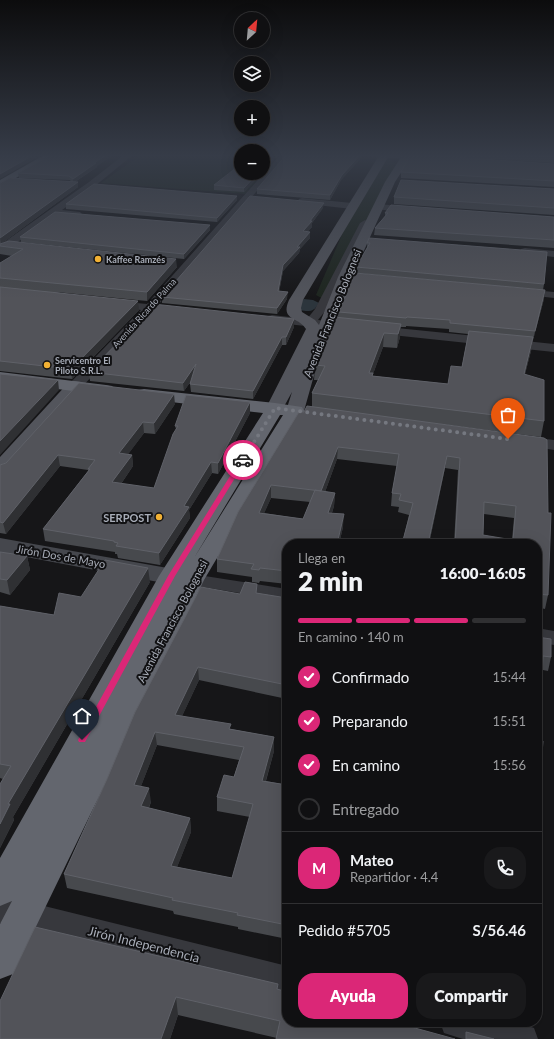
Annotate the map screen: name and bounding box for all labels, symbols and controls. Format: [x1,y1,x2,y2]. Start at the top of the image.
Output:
north arrow [234,12,270,48]
map controls [234,12,270,180]
button: layers [234,56,270,92]
button: + [234,100,270,136]
button: − [234,144,270,180]
street label: Avenida Francisco Bolognesi [300,247,364,379]
marker: Kaffee Ramzés [93,254,103,264]
place label: Kaffee Ramzés [106,254,165,265]
street label: Avenida Ricardo Palma [110,276,178,350]
place label: Servicentro El Piloto S.R.L. [55,355,111,376]
marker: Servicentro El Piloto S.R.L. [42,360,52,370]
pin [491,398,525,439]
icon: bag [497,404,519,426]
courier [223,440,263,480]
icon: car [232,449,254,471]
place label: SERPOST [103,511,151,524]
marker: SERPOST [154,512,164,522]
street label: Jirón Dos de Mayo [15,542,107,570]
text: Llega en [298,550,345,566]
street label: Avenida Francisco Bolognesi [134,557,210,684]
text: 16:00–16:05 [440,564,526,582]
text: 2 min [298,565,363,597]
text: En camino · 140 m [298,629,404,645]
icon: check [298,666,320,688]
text: Confirmado [332,668,409,686]
text: 15:44 [493,669,526,685]
pin [65,699,99,740]
icon: home [71,705,93,727]
icon: check [298,710,320,732]
text: Preparando [332,712,408,730]
text: 15:51 [493,713,526,729]
icon: check [298,754,320,776]
text: En camino [332,756,400,774]
text: 15:56 [493,757,526,773]
text: Entregado [332,800,399,818]
button: phone [484,847,526,889]
text: Mateo [350,851,394,869]
text: M [312,859,326,877]
text: Repartidor · 4.4 [350,869,438,885]
text: Pedido #5705 [298,921,391,939]
text: S/56.46 [472,921,526,939]
street label: Jirón Independencia [87,922,201,966]
button: Ayuda [298,973,408,1019]
button: Compartir [416,973,526,1019]

